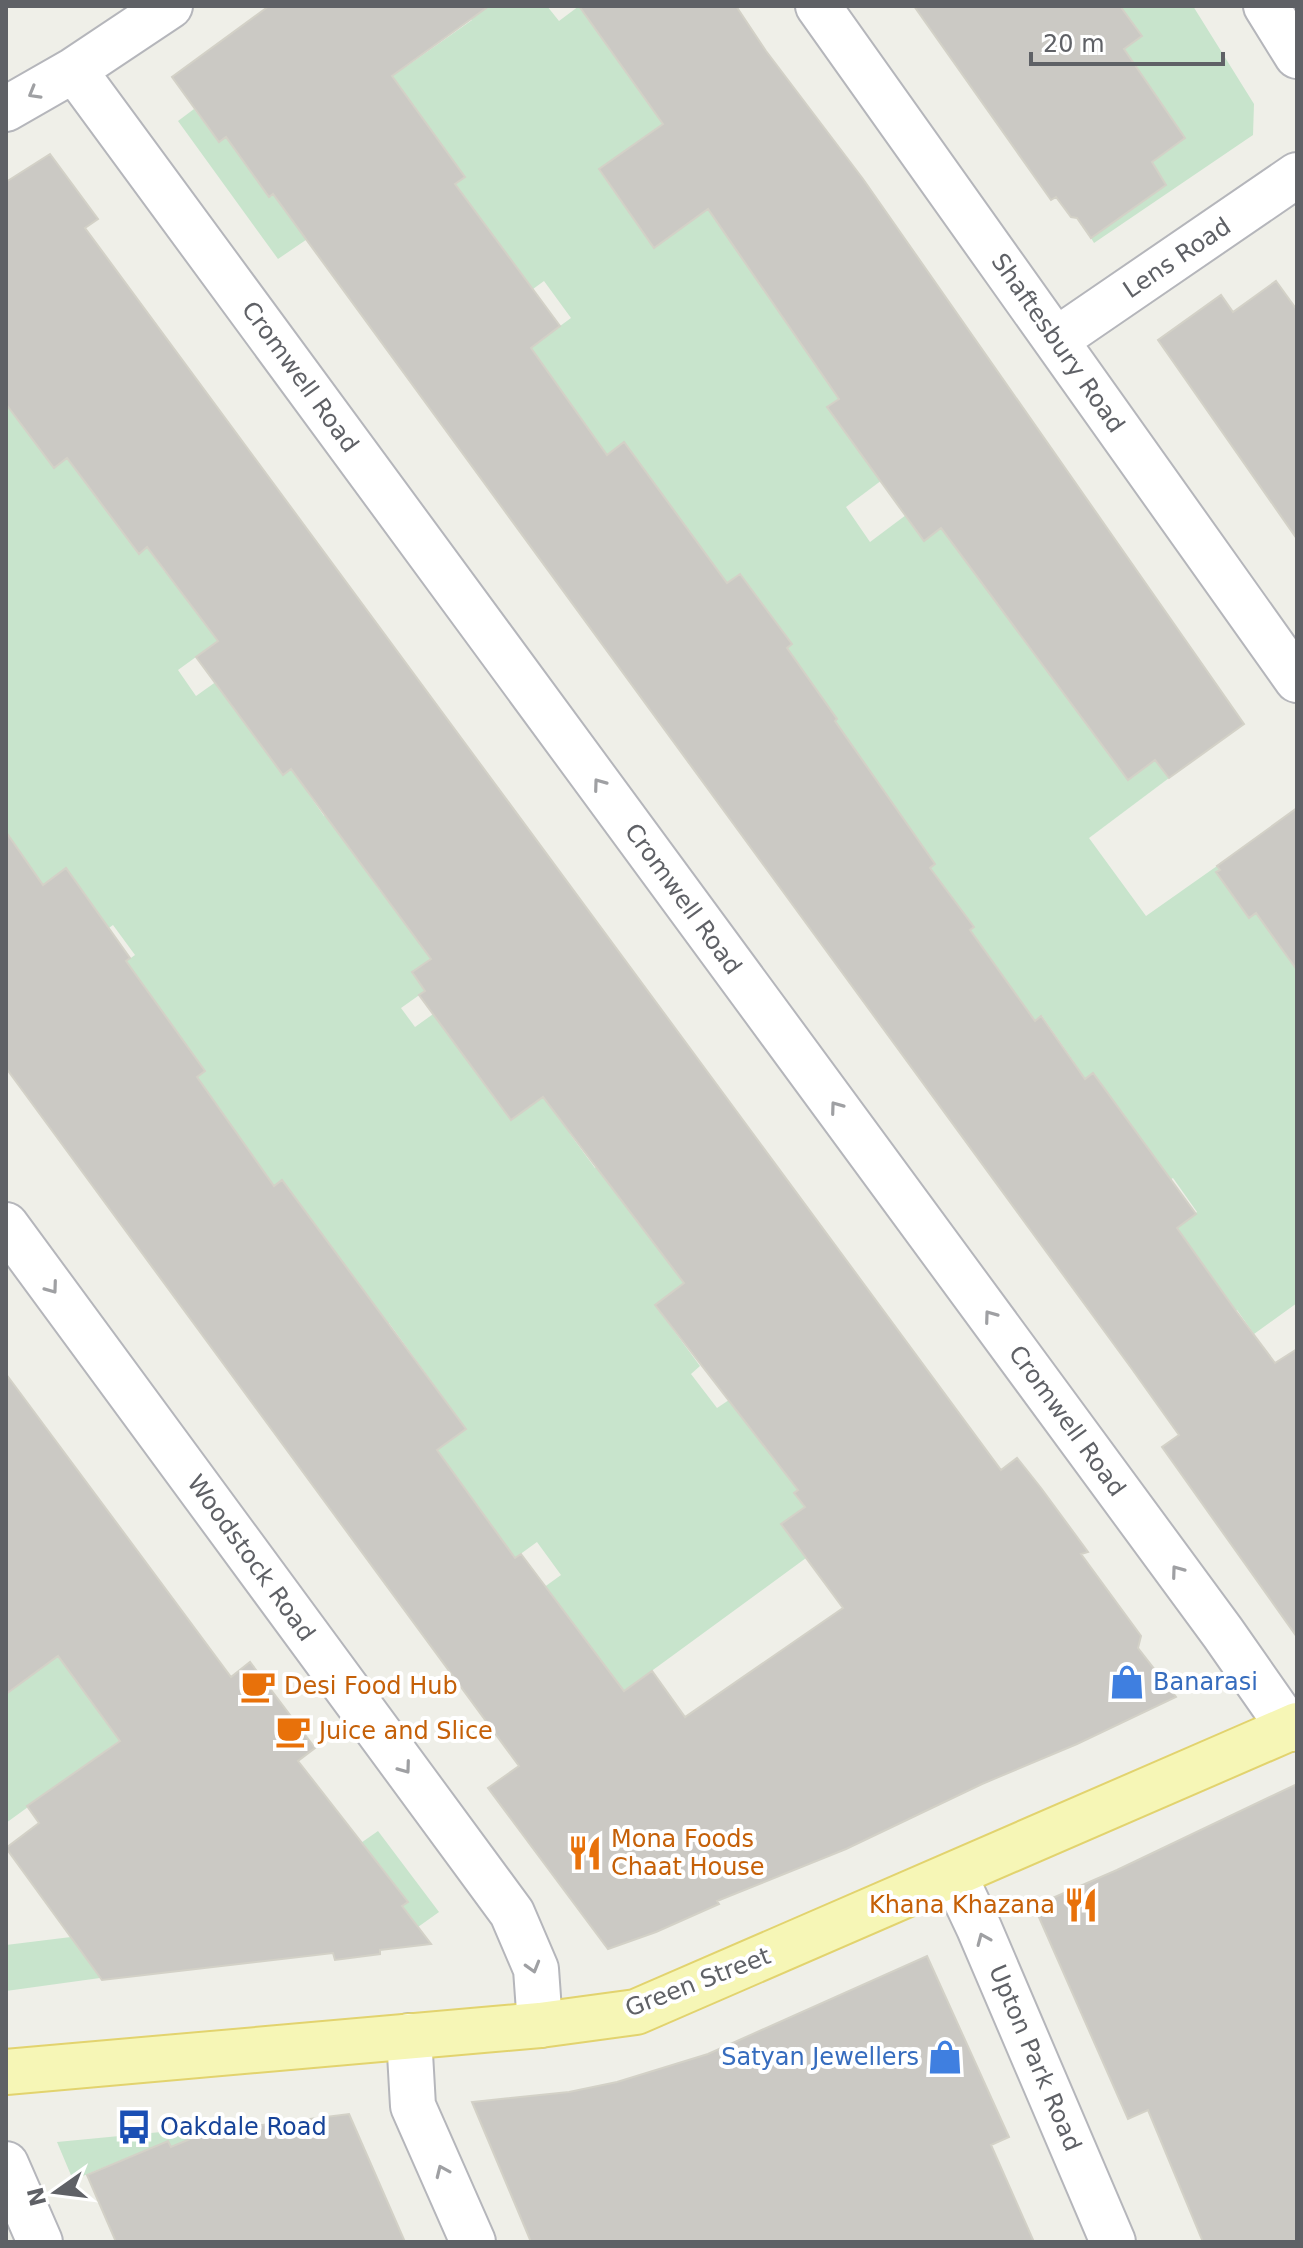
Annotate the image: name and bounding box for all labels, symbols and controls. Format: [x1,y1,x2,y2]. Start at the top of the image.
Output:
scale bar [1031,16,1223,66]
text: 20 m [1043,30,1105,58]
one-way arrow [28,83,42,99]
street label: Lens Road [1118,212,1236,304]
street label: Shaftesbury Road [986,248,1130,438]
street label: Cromwell Road [236,296,364,458]
one-way arrow [594,778,609,793]
street label: Cromwell Road [619,818,747,980]
one-way arrow [831,1101,845,1115]
one-way arrow [42,1279,57,1293]
one-way arrow [985,1310,999,1325]
street label: Cromwell Road [1003,1340,1131,1502]
street label: Woodstock Road [181,1469,321,1647]
one-way arrow [1172,1565,1187,1579]
shop icon: Banarasi [1108,1663,1146,1701]
cafe icon: Desi Food Hub [239,1667,277,1705]
place label: Banarasi [1153,1668,1258,1696]
place label: Desi Food Hub [284,1672,458,1700]
cafe icon: Juice and Slice [274,1712,312,1750]
place label: Juice and Slice [317,1717,493,1745]
one-way arrow [395,1759,410,1774]
place label: Mona Foods Chaat House [611,1825,765,1881]
restaurant icon: Mona Foods Chaat House [566,1834,604,1872]
restaurant icon: Khana Khazana [1062,1886,1100,1924]
place label: Khana Khazana [869,1891,1055,1919]
one-way arrow [977,1933,993,1947]
street label: Green Street [621,1941,775,2023]
one-way arrow [524,1960,540,1974]
street label: Upton Park Road [983,1961,1087,2155]
shop icon: Satyan Jewellers [926,2038,964,2076]
place label: Satyan Jewellers [721,2043,919,2071]
bus stop icon: Oakdale Road [115,2108,153,2146]
place label: Oakdale Road [160,2113,327,2141]
north arrow [16,2152,96,2232]
one-way arrow [435,2164,451,2179]
text: N [23,2185,51,2209]

